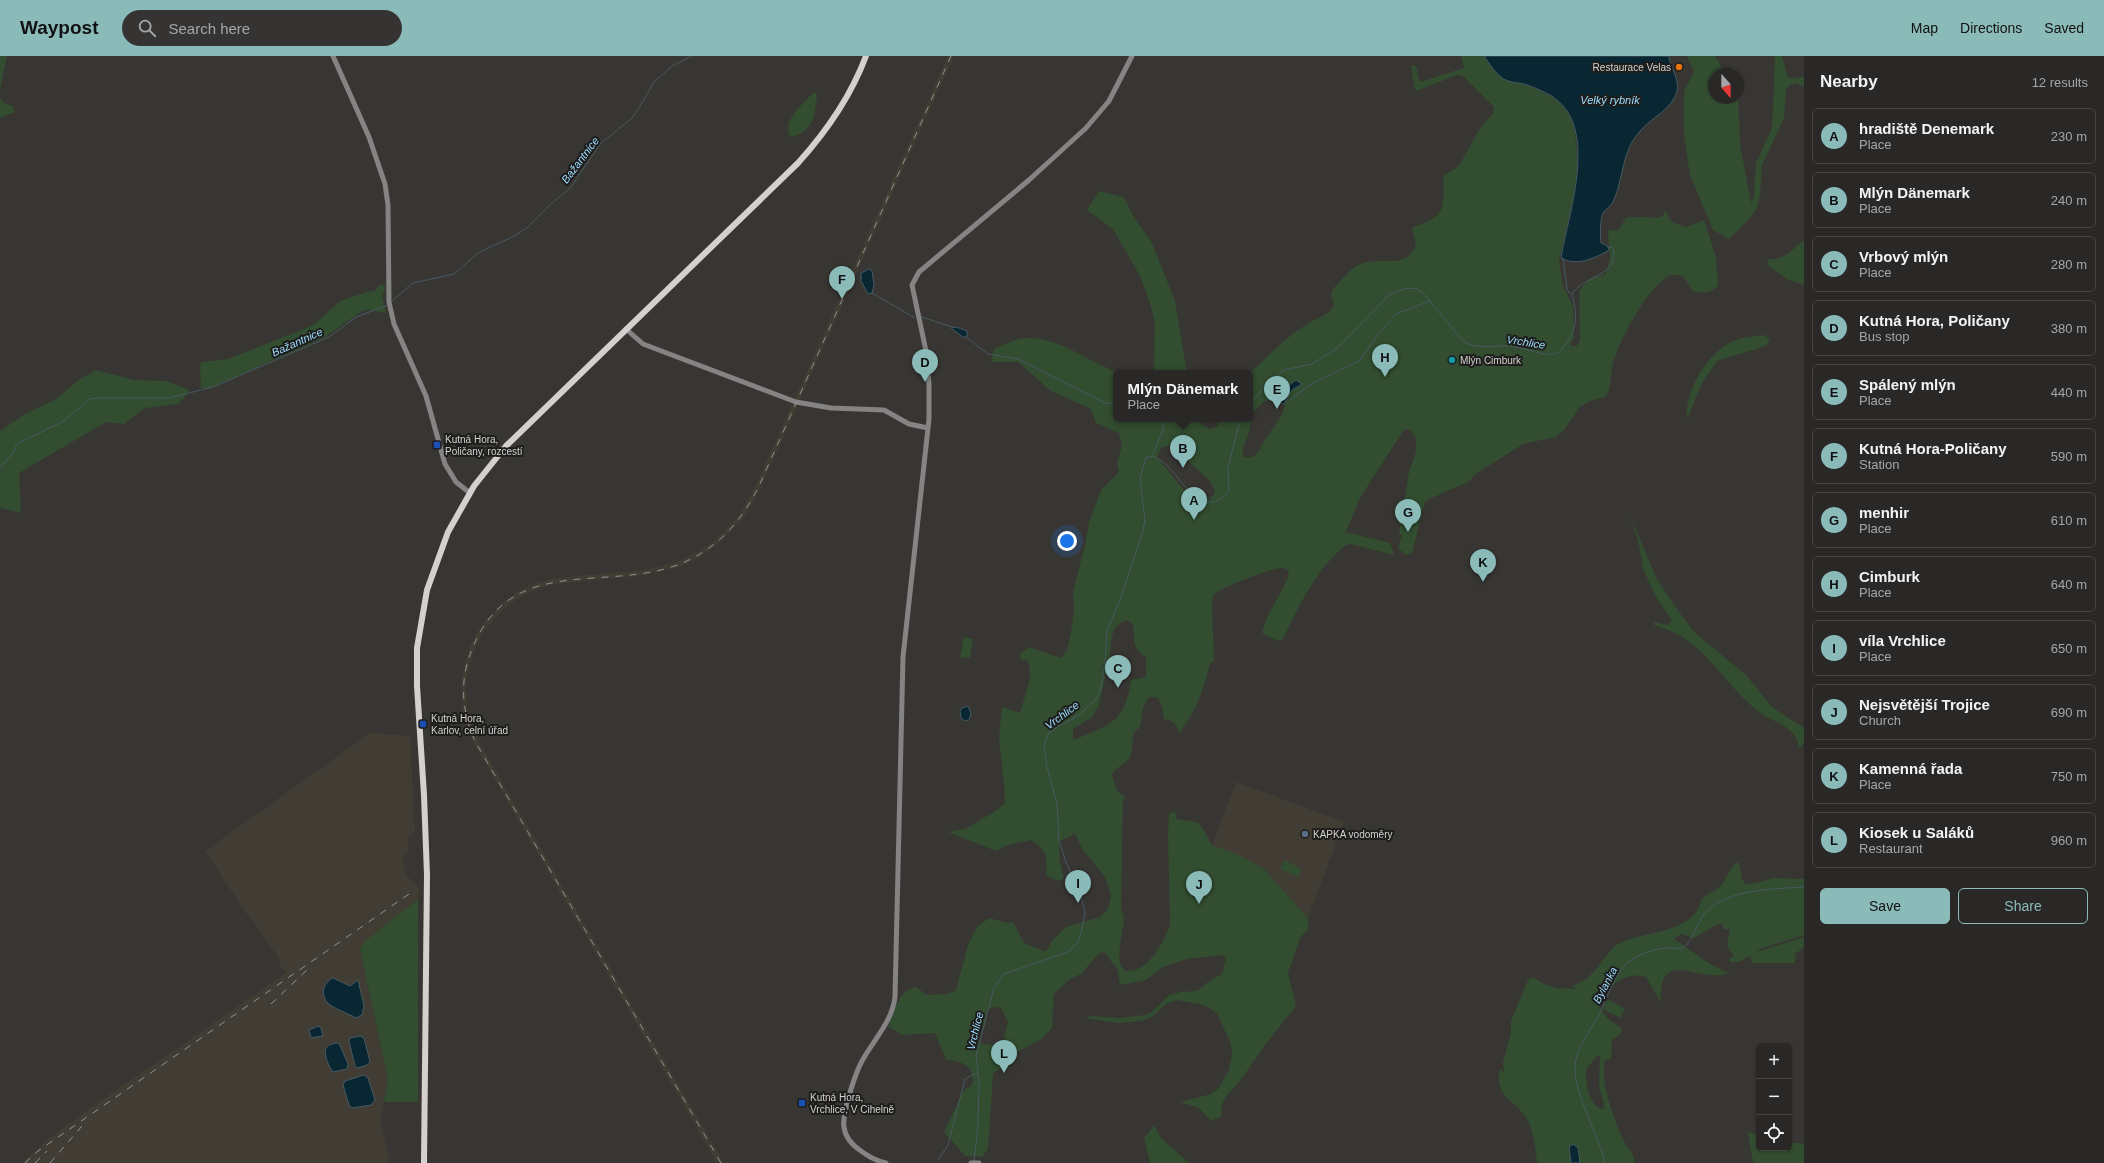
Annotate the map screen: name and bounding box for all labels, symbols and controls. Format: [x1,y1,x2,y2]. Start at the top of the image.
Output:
search box [122,10,402,46]
text: Waypost [20,17,98,38]
icon: search [136,17,158,39]
text: Search here [168,20,250,37]
text: Map [1911,20,1938,36]
text: Directions [1960,20,2022,36]
text: Saved [2044,20,2084,36]
place label: Restaurace Velas [1593,62,1671,73]
marker: Restaurace Velas [1674,62,1684,72]
north arrow [1708,68,1744,104]
text: Nearby [1820,72,1878,91]
text: 12 results [2032,75,2088,90]
water label: Velký rybník [1580,94,1640,106]
text: hradiště Denemark [1859,120,1994,137]
text: A [1829,129,1839,144]
text: 230 m [2051,129,2087,144]
water label: Bažantnice [559,135,601,185]
text: Place [1859,137,1892,152]
text: Mlýn Dänemark [1859,184,1970,201]
text: B [1829,193,1839,208]
text: 240 m [2051,193,2087,208]
text: Place [1859,201,1892,216]
text: Vrbový mlýn [1859,248,1948,265]
text: C [1829,257,1839,272]
text: 280 m [2051,257,2087,272]
text: Place [1859,265,1892,280]
pin: F [829,266,855,299]
text: Kutná Hora, Poličany [1859,312,2010,329]
text: D [1829,321,1839,336]
text: 380 m [2051,321,2087,336]
water label: Bažantnice [270,325,324,359]
text: Bus stop [1859,329,1910,344]
water label: Vrchlice [1506,333,1546,351]
pin: H [1372,344,1398,377]
pin: D [912,349,938,382]
marker: Mlýn Cimburk [1447,355,1457,365]
place label: Mlýn Cimburk [1460,355,1522,366]
popup [1113,370,1253,422]
pin: E [1264,376,1290,409]
text: Spálený mlýn [1859,376,1956,393]
text: Mlýn Dänemark [1128,380,1238,397]
text: E [1830,385,1838,400]
text: 440 m [2051,385,2087,400]
text: Place [1859,393,1892,408]
text: Place [1128,397,1160,412]
place label: Kutná Hora, Poličany, rozcestí [445,434,523,457]
pin: B [1170,435,1196,468]
marker: Kutná Hora, Poličany, rozcestí [432,440,442,450]
text: Kutná Hora-Poličany [1859,440,2007,457]
text: F [1830,449,1838,464]
text: 590 m [2051,449,2087,464]
text: Station [1859,457,1899,472]
pin: A [1181,487,1207,520]
pin: G [1395,499,1421,532]
text: menhir [1859,504,1909,521]
text: G [1829,513,1839,528]
text: 610 m [2051,513,2087,528]
text: Place [1859,521,1892,536]
your location [1057,531,1077,551]
pin: K [1470,549,1496,582]
text: Cimburk [1859,568,1920,585]
text: H [1829,577,1839,592]
text: 640 m [2051,577,2087,592]
text: Place [1859,585,1892,600]
text: víla Vrchlice [1859,632,1946,649]
text: I [1832,641,1836,656]
text: 650 m [2051,641,2087,656]
text: Place [1859,649,1892,664]
pin: C [1105,655,1131,688]
text: Nejsvětější Trojice [1859,696,1990,713]
water label: Vrchlice [1043,698,1081,732]
text: J [1830,705,1838,720]
text: 690 m [2051,705,2087,720]
place label: Kutná Hora, Karlov, celní úřad [431,713,508,736]
text: Church [1859,713,1901,728]
marker: Kutná Hora, Karlov, celní úřad [418,719,428,729]
text: Kamenná řada [1859,760,1962,777]
text: K [1829,769,1839,784]
text: 750 m [2051,769,2087,784]
text: Place [1859,777,1892,792]
text: Kiosek u Saláků [1859,824,1974,841]
marker: KAPKA vodoměry [1300,829,1310,839]
place label: KAPKA vodoměry [1313,829,1392,840]
text: L [1830,833,1838,848]
text: 960 m [2051,833,2087,848]
text: Restaurant [1859,841,1923,856]
pin: I [1065,870,1091,903]
pin: J [1186,871,1212,904]
button: Save [1820,888,1950,924]
button: Share [1958,888,2088,924]
water label: Bylanka [1591,965,1619,1005]
water label: Vrchlice [964,1011,986,1051]
pin: L [991,1040,1017,1073]
map controls [1756,1043,1792,1151]
button: + [1756,1043,1792,1079]
button: − [1756,1079,1792,1115]
place label: Kutná Hora, Vrchlice, V Cihelně [810,1092,895,1115]
marker: Kutná Hora, Vrchlice, V Cihelně [797,1098,807,1108]
button: locate [1756,1115,1792,1151]

